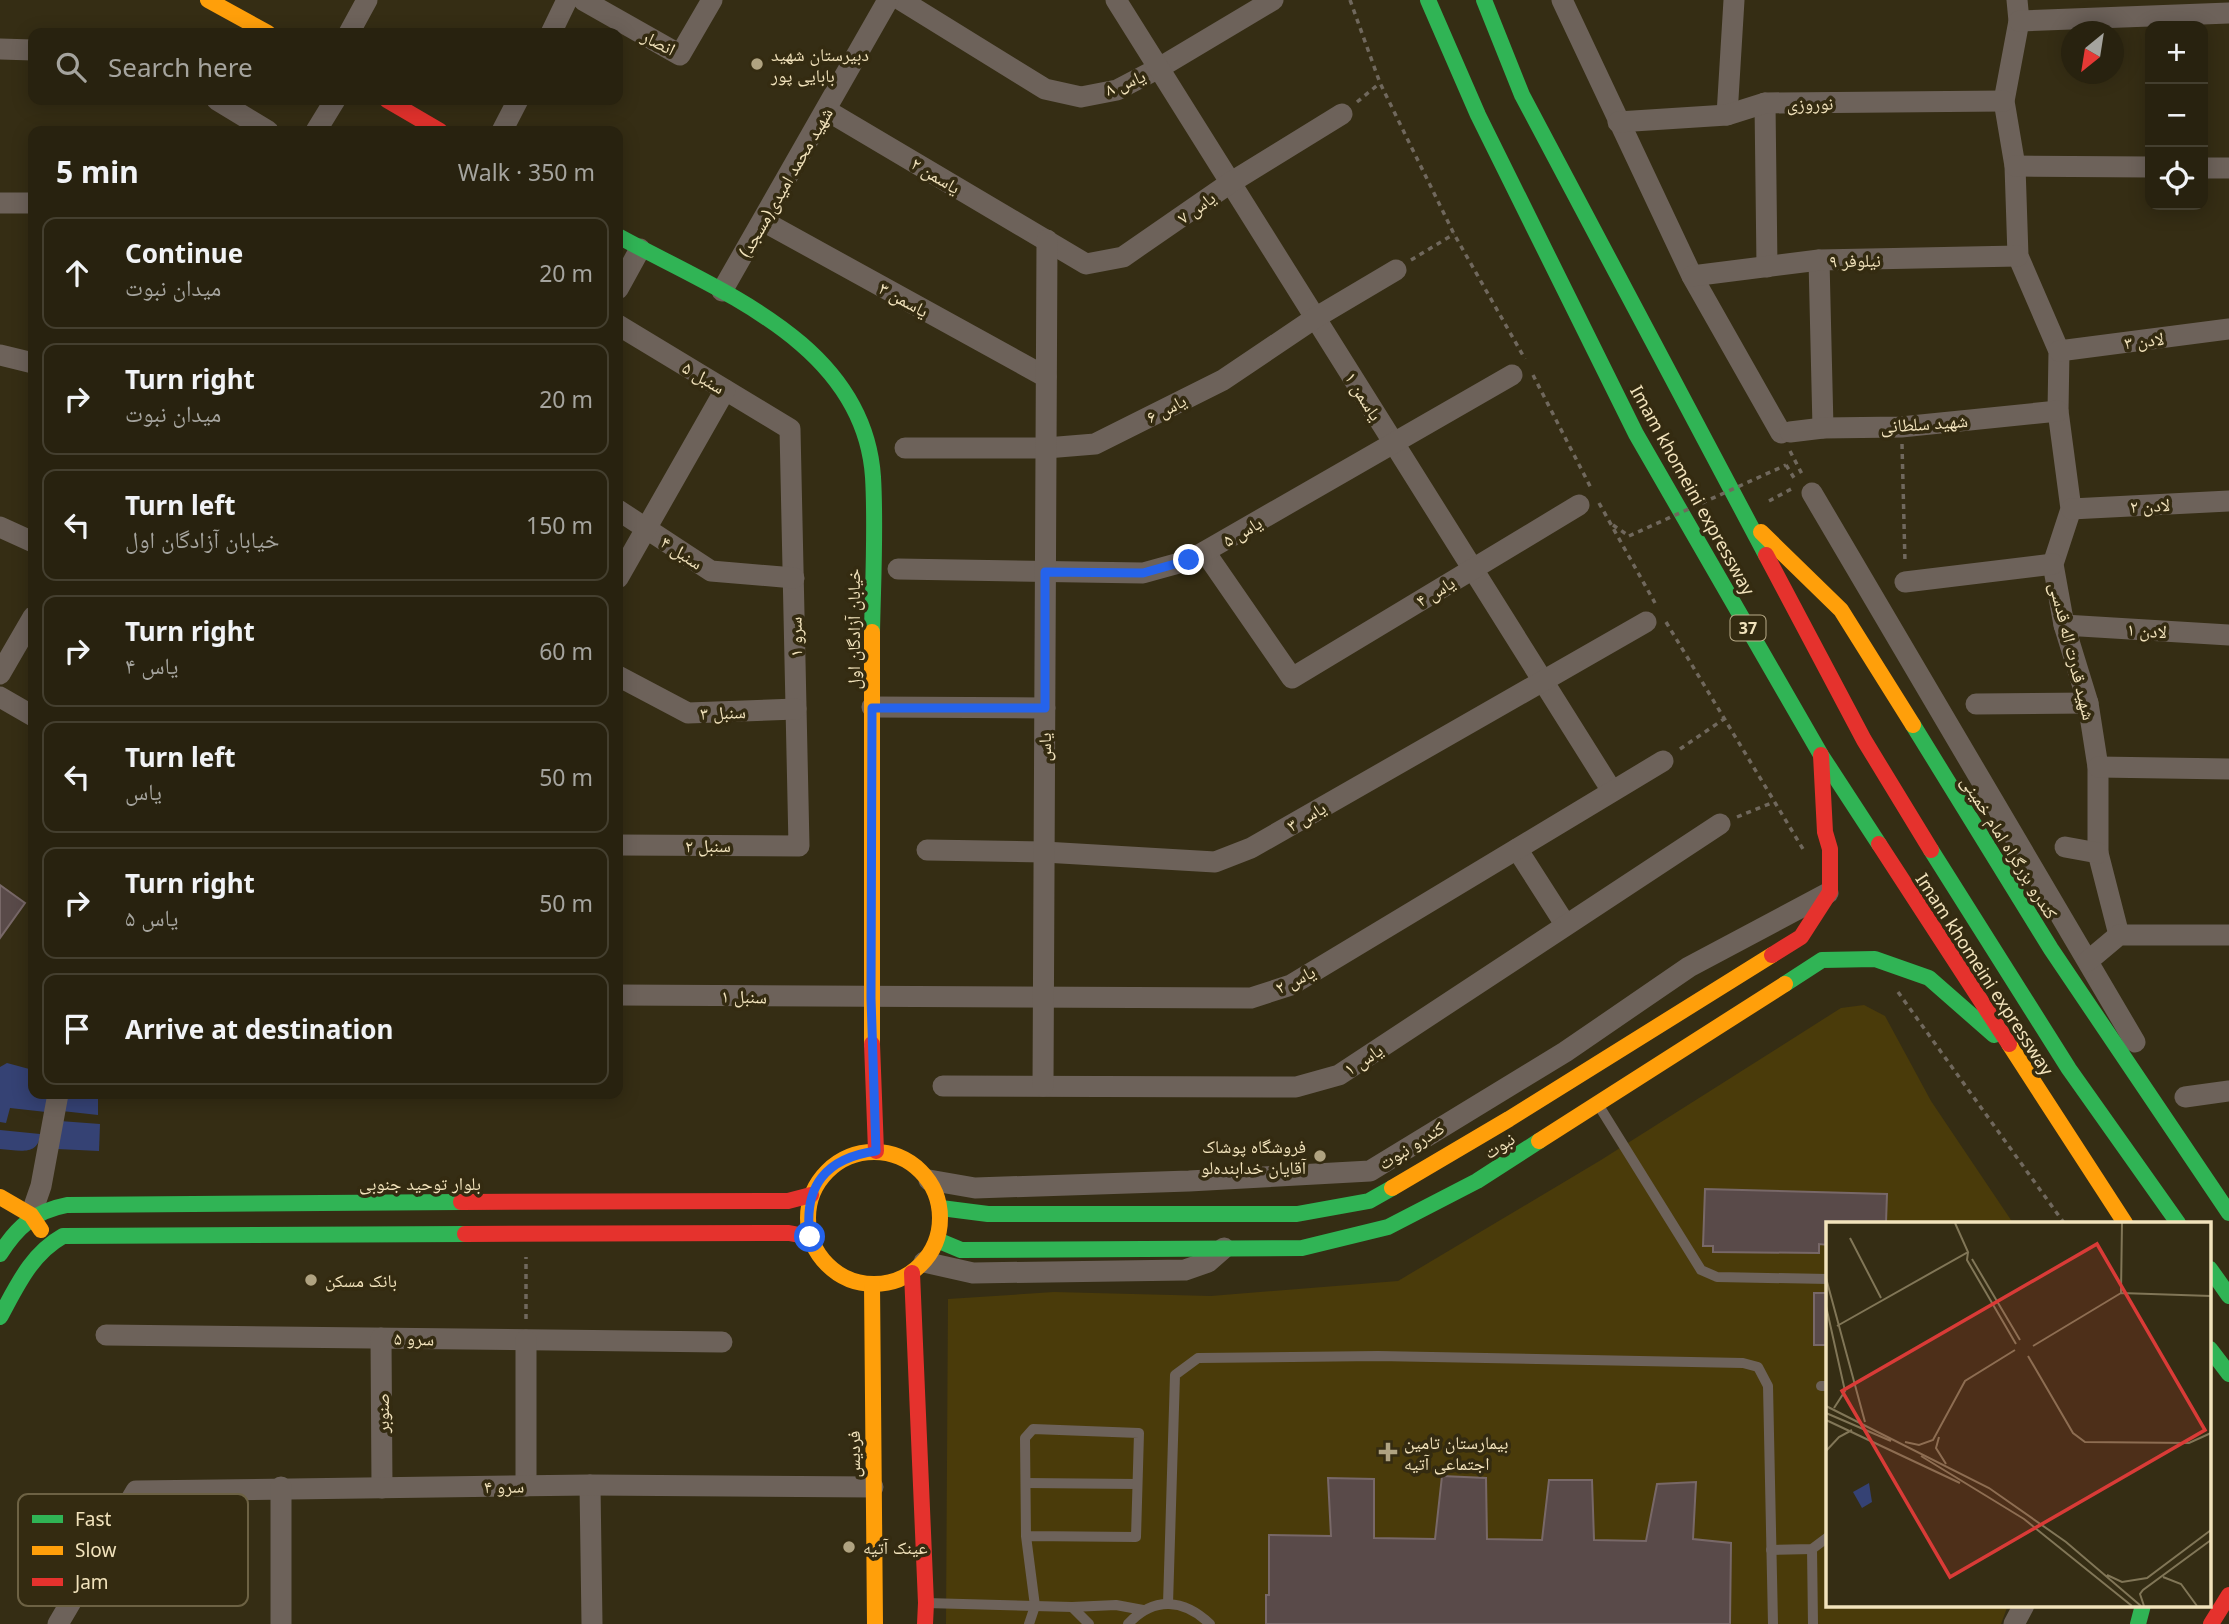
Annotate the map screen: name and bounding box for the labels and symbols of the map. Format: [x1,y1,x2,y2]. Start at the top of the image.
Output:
north arrow [2061,21,2124,84]
street label: انصار [637,23,680,61]
place label: دبیرستان شهید بابایی پور [770,42,869,87]
marker: دبیرستان شهید بابایی پور [749,56,765,72]
street label: یاس ۸ [1101,63,1149,101]
street label: نوروزی [1786,91,1834,115]
street label: (مسجد)شهید محمد امیدی [732,103,838,261]
street label: یاسمن ۲ [907,151,965,199]
street label: یاس ۷ [1172,185,1220,229]
street label: نیلوفر ۹ [1829,248,1881,272]
street label: یاسمن ۳ [875,276,933,322]
street label: لادن ۳ [2123,326,2165,354]
street label: سنبل ۵ [678,355,730,399]
street label: یاسمن ۱ [1340,367,1388,425]
street label: Imam khomeini expressway [1625,381,1761,600]
street label: یاس ۶ [1142,388,1190,428]
street label: شهید سلطانی [1879,408,1969,438]
street label: لادن ۲ [2129,492,2171,518]
street label: یاس ۵ [1218,510,1266,552]
street label: سنبل ۴ [656,529,708,575]
route end [1173,544,1204,575]
street label: خیابان آزادگان اول [841,569,865,689]
street label: یاس ۴ [1411,570,1459,612]
street label: شهید قدرت اله قدسی [2044,580,2102,722]
road number: 37 [1730,615,1766,640]
street label: سرو ۱ [783,617,807,657]
street label: لادن ۱ [2126,617,2168,643]
street label: سنبل ۳ [700,699,746,725]
street label: یاس [1032,733,1056,761]
street label: کندرو بزرگراه امام خمینی [1955,771,2064,924]
street label: یاس ۳ [1282,795,1330,837]
street label: سنبل ۲ [685,833,731,857]
street label: Imam khomeini expressway [1911,868,2060,1080]
street label: یاس ۲ [1271,959,1319,999]
street label: سنبل ۱ [721,984,767,1008]
street label: یاس ۱ [1339,1038,1387,1080]
street label: کندرو نبوت [1373,1115,1449,1175]
street label: نبوت [1479,1126,1519,1164]
place label: فروشگاه پوشاک آقایان خدابنده‌لو [1201,1134,1306,1179]
marker: فروشگاه پوشاک آقایان خدابنده‌لو [1312,1148,1328,1164]
street label: بلوار توحید جنوبی [359,1171,481,1195]
route start [794,1221,825,1252]
inset map [1826,1222,2212,1606]
place label: بانک مسکن [325,1268,397,1292]
marker: بانک مسکن [303,1272,319,1288]
street label: سرو ۵ [394,1326,434,1350]
street label: صنوبر [370,1393,394,1434]
place label: بیمارستان تامین اجتماعی آتیه [1404,1430,1508,1475]
street label: فردیس [841,1431,865,1477]
marker: بیمارستان تامین اجتماعی آتیه [1378,1442,1398,1462]
street label: سرو ۴ [484,1474,524,1498]
legend [18,1494,248,1606]
text: Fast [75,1506,112,1532]
place label: عینک آتیه [863,1535,928,1559]
text: Slow [75,1537,116,1563]
marker: عینک آتیه [841,1539,857,1555]
text: Jam [73,1569,109,1595]

